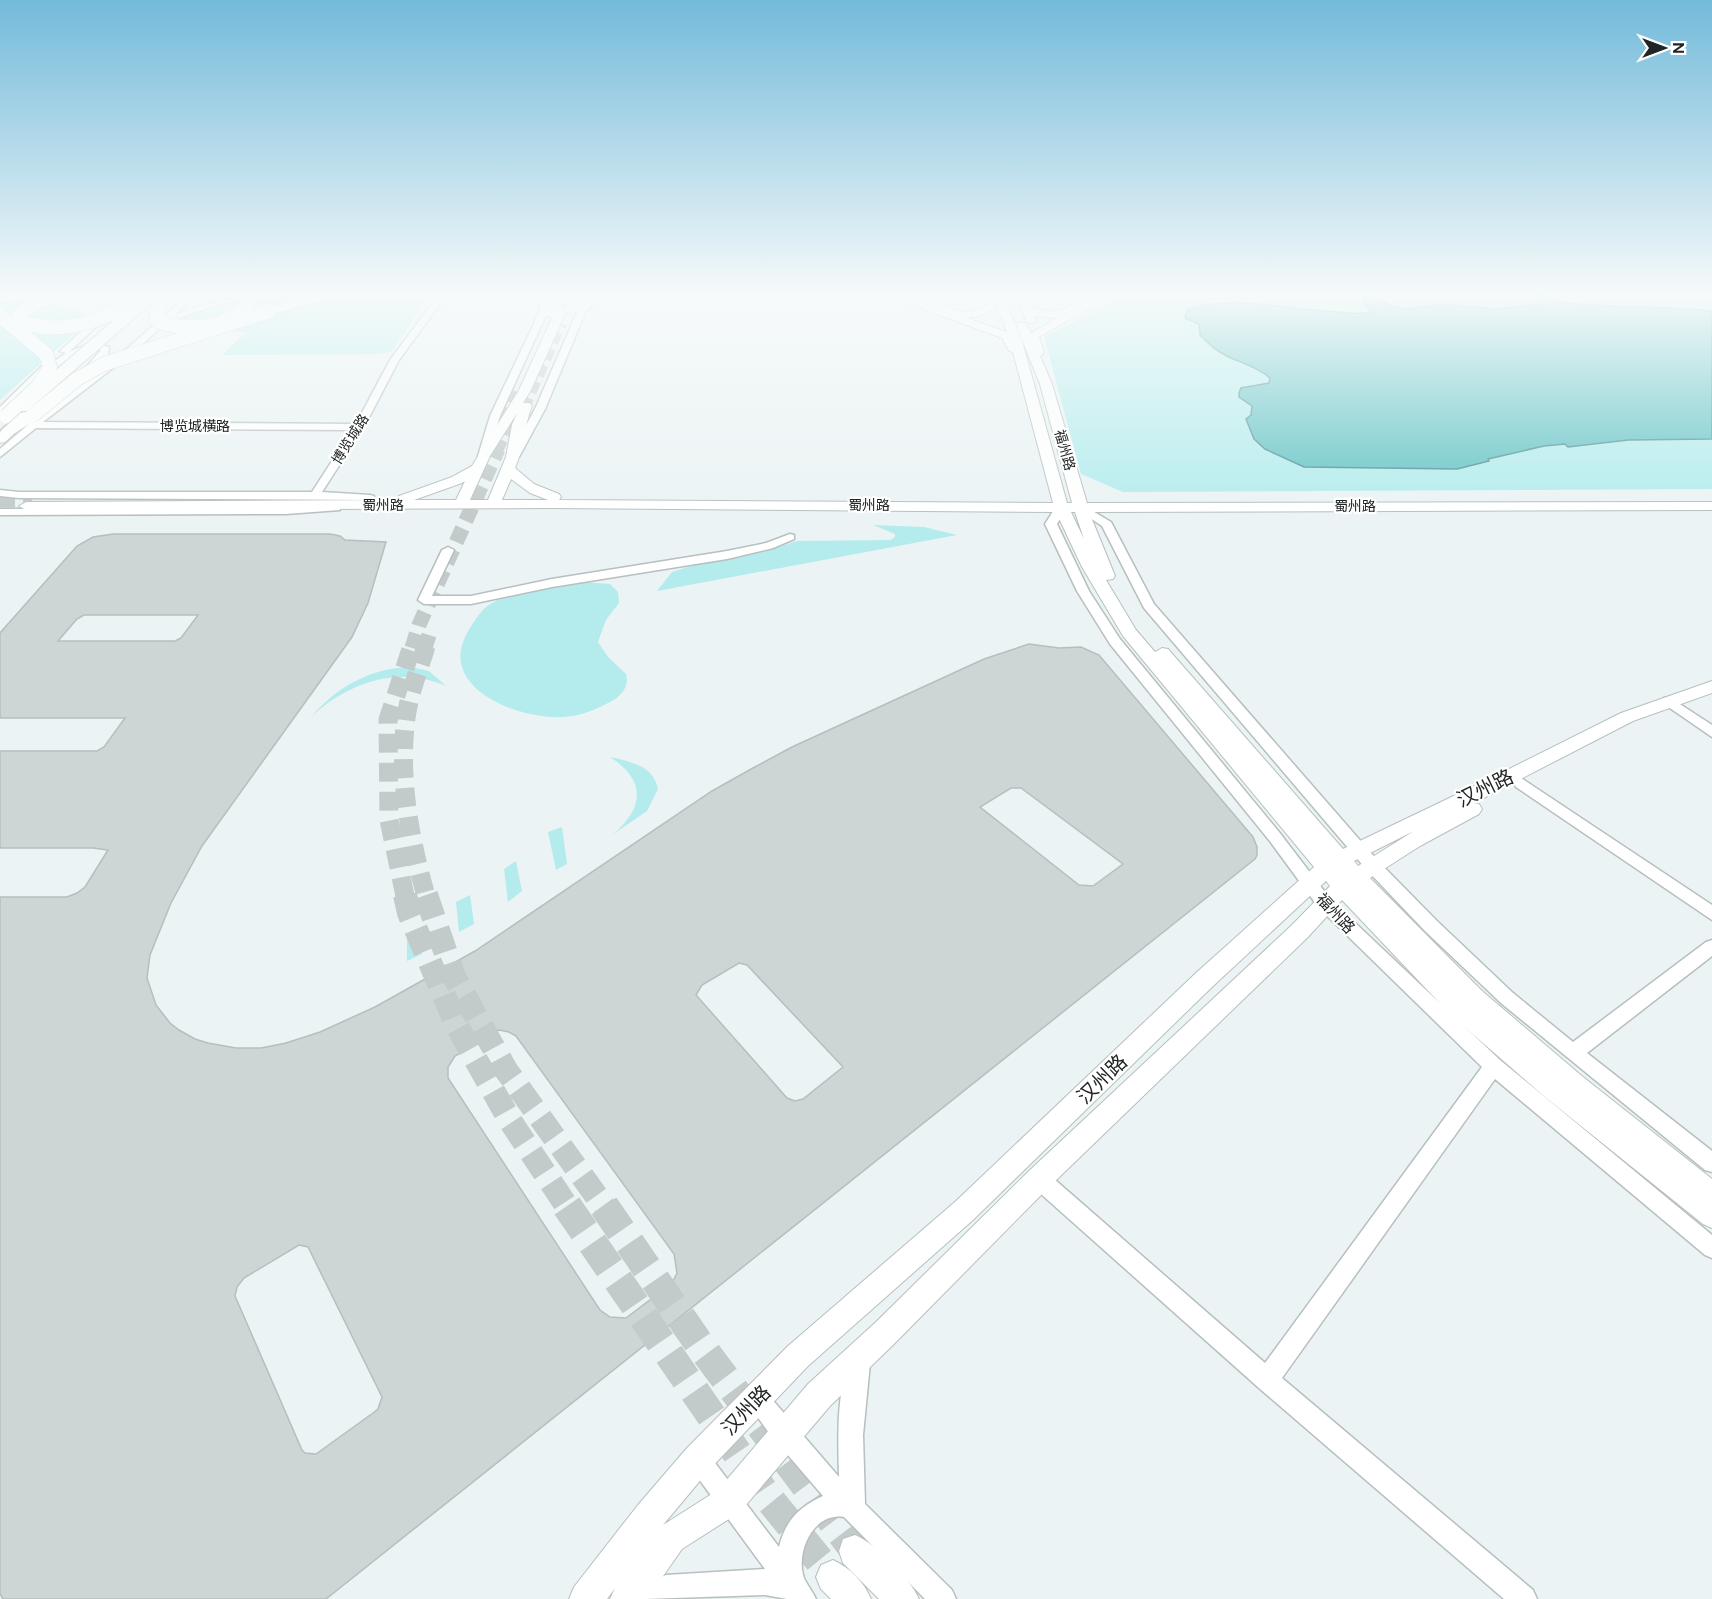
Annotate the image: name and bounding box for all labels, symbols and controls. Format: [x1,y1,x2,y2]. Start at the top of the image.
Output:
north arrow [1634,18,1694,78]
text: N [1668,42,1689,54]
street label: 博览城路 [328,410,372,468]
street label: 博览城横路 [160,417,230,435]
street label: 福州路 [1051,427,1079,473]
street label: 蜀州路 [362,496,404,514]
street label: 蜀州路 [848,496,890,514]
street label: 蜀州路 [1334,497,1376,515]
street label: 汉州路 [1452,763,1518,813]
street label: 福州路 [1312,889,1360,938]
street label: 汉州路 [1071,1049,1133,1109]
street label: 汉州路 [716,1379,776,1441]

